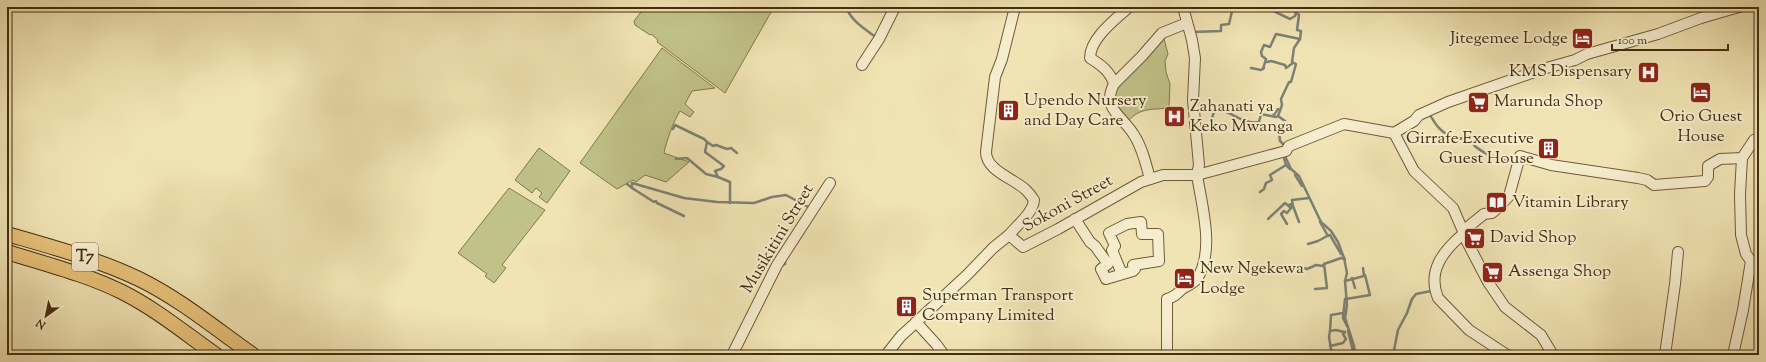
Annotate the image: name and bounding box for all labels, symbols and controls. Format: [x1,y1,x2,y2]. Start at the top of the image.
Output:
hotel icon: Jitegemee Lodge [1570,26,1596,52]
scale bar [1612,26,1728,52]
place label: Jitegemee Lodge [1449,27,1568,51]
text: 100 m [1618,32,1647,50]
hospital icon: KMS Dispensary [1635,59,1661,85]
place label: KMS Dispensary [1509,60,1633,84]
hotel icon: Orio Guest House [1688,80,1714,106]
place label: Upendo Nursery and Day Care [1024,89,1147,133]
supermarket icon: Marunda Shop [1466,89,1492,115]
place label: Marunda Shop [1494,90,1603,114]
place label: Zahanati ya Keko Mwanga [1190,95,1293,139]
building icon: Upendo Nursery and Day Care [996,98,1022,124]
hospital icon: Zahanati ya Keko Mwanga [1162,104,1188,130]
place label: Orio Guest House [1660,105,1743,149]
place label: Girrafe Executive Guest House [1406,127,1534,171]
building icon: Girrafe Executive Guest House [1536,136,1562,162]
street label: Sokoni Street [1018,169,1118,239]
street label: Musikitini Street [736,180,820,298]
library icon: Vitamin Library [1483,190,1509,216]
place label: Vitamin Library [1512,191,1629,215]
supermarket icon: David Shop [1461,225,1487,251]
place label: David Shop [1490,226,1576,250]
road number: T7 [72,243,98,271]
place label: New Ngekewa Lodge [1200,257,1304,301]
supermarket icon: Assenga Shop [1479,259,1505,285]
place label: Assenga Shop [1508,260,1611,284]
hotel icon: New Ngekewa Lodge [1172,266,1198,292]
place label: Superman Transport Company Limited [922,284,1074,328]
building icon: Superman Transport Company Limited [893,293,919,319]
north arrow [26,296,66,336]
text: N [33,314,50,333]

